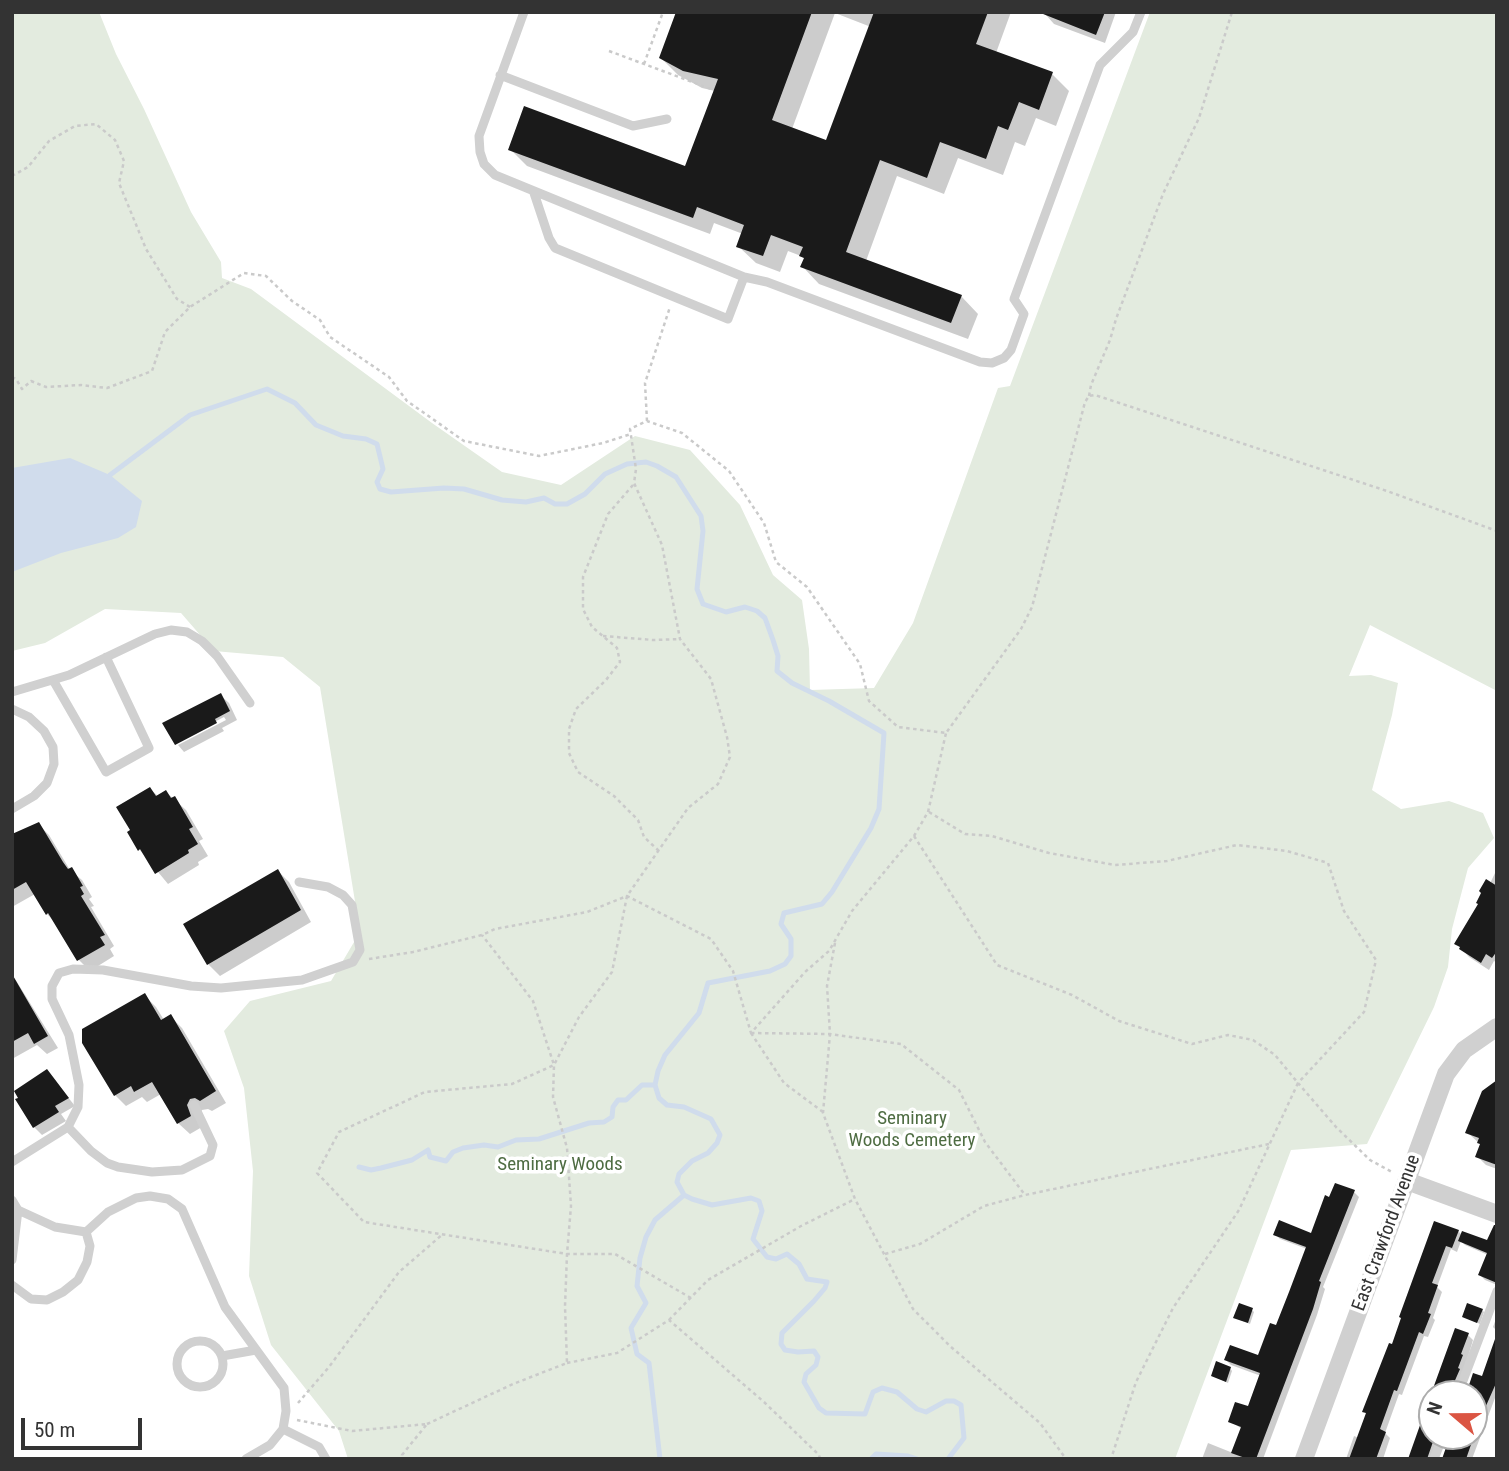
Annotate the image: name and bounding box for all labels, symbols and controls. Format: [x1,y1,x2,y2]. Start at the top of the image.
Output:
park label: Seminary Woods Cemetery [849,1108,975,1152]
street label: East Crawford Avenue [1348,1152,1426,1314]
park label: Seminary Woods [497,1154,623,1176]
north arrow [1418,1380,1488,1450]
text: N [1422,1399,1447,1418]
scale bar [24,1404,145,1448]
text: 50 m [34,1418,75,1442]

